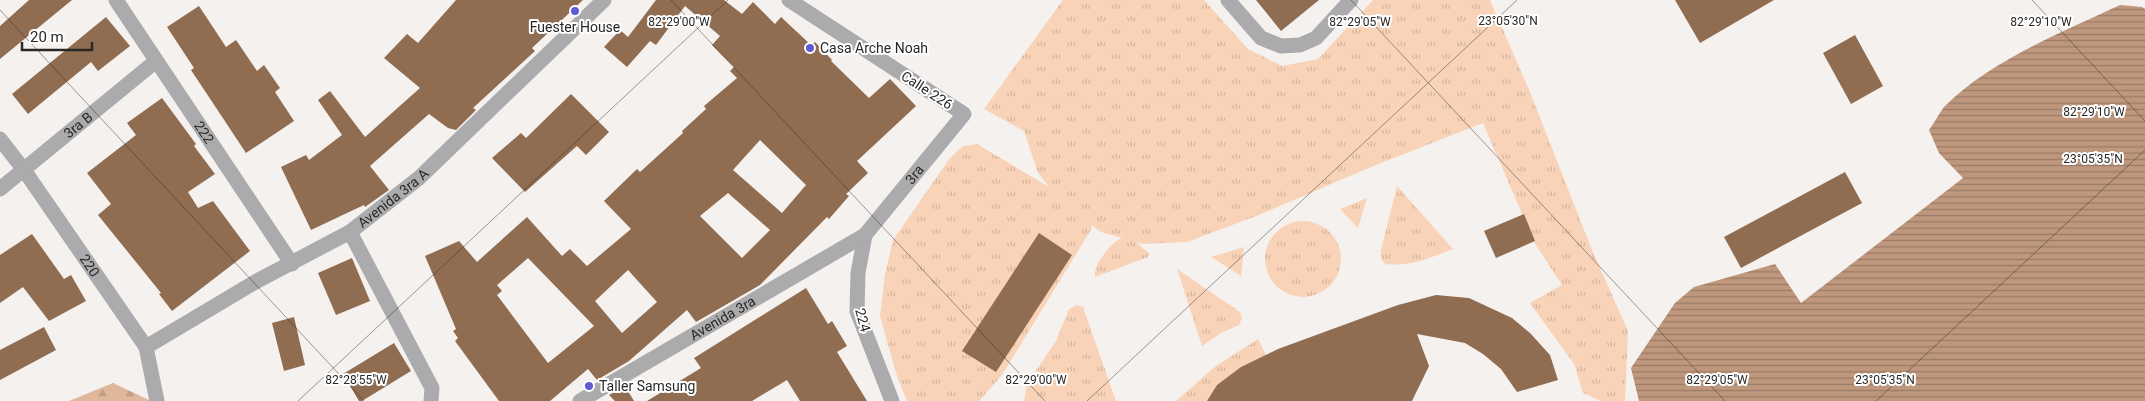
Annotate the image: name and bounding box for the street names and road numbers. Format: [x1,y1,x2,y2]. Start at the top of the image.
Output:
street label: Calle 226 [898,67,956,113]
street label: 3ra B [61,109,96,141]
street label: 222 [191,118,217,147]
street label: 3ra [902,162,927,187]
street label: Avenida 3ra A [354,165,432,231]
street label: 220 [76,251,103,280]
street label: Avenida 3ra [687,293,758,343]
street label: 224 [852,306,874,334]

